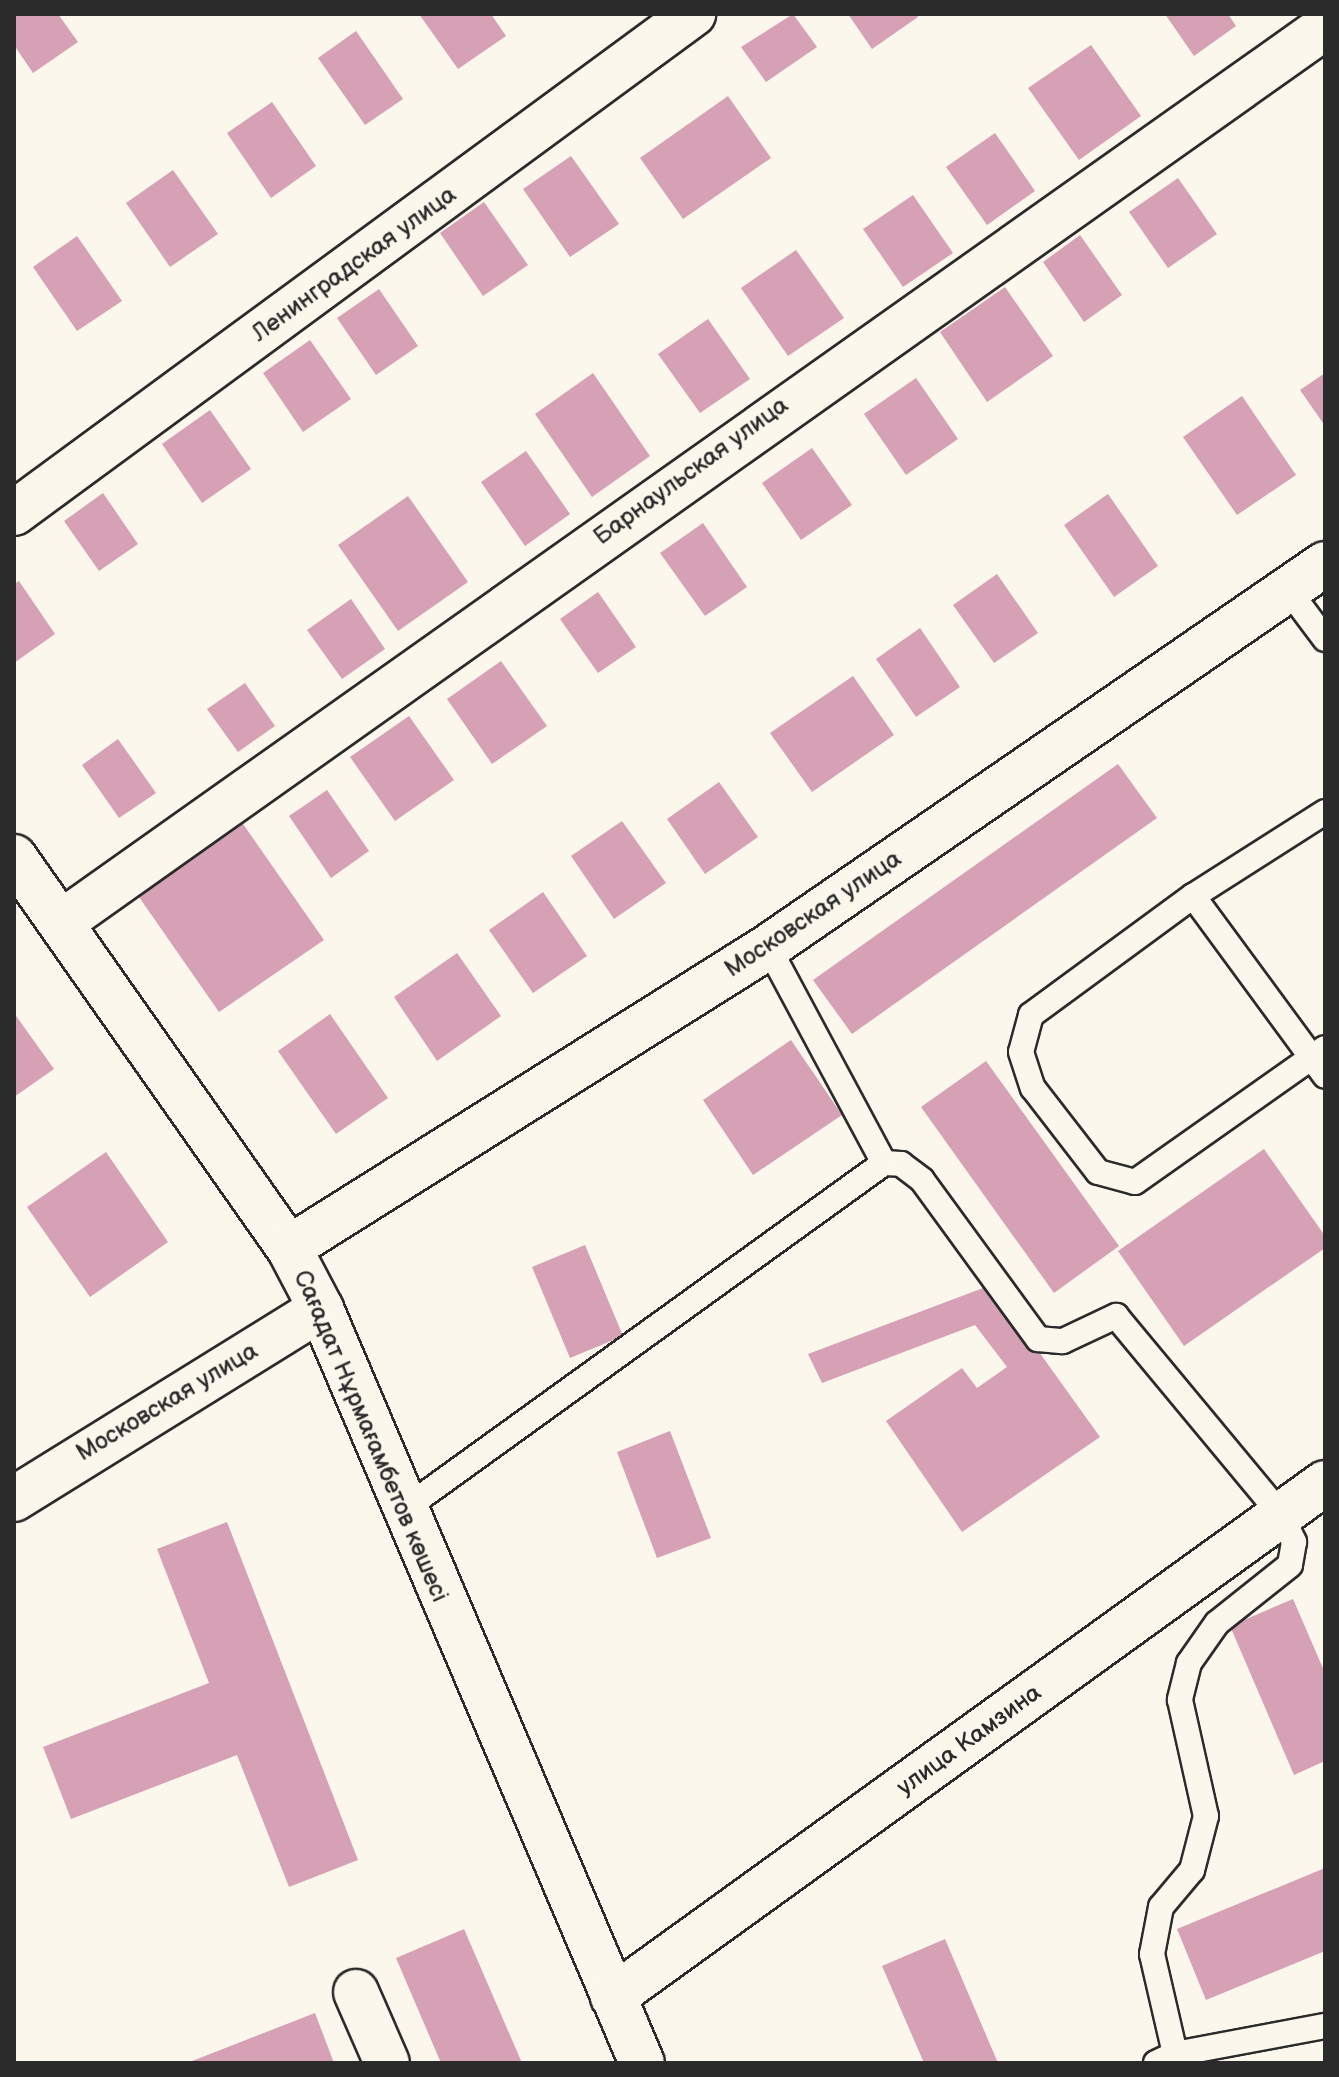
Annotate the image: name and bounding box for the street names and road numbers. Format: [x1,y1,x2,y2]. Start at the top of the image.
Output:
street label: Ленинградская улица [246,180,462,348]
street label: Барнаульская улица [588,391,794,551]
street label: Московская улица [719,844,907,984]
street label: Сағадат Нұрмағамбетов көшесі [288,1266,454,1606]
street label: Московская улица [71,1337,263,1467]
street label: улица Камзина [891,1678,1047,1802]

